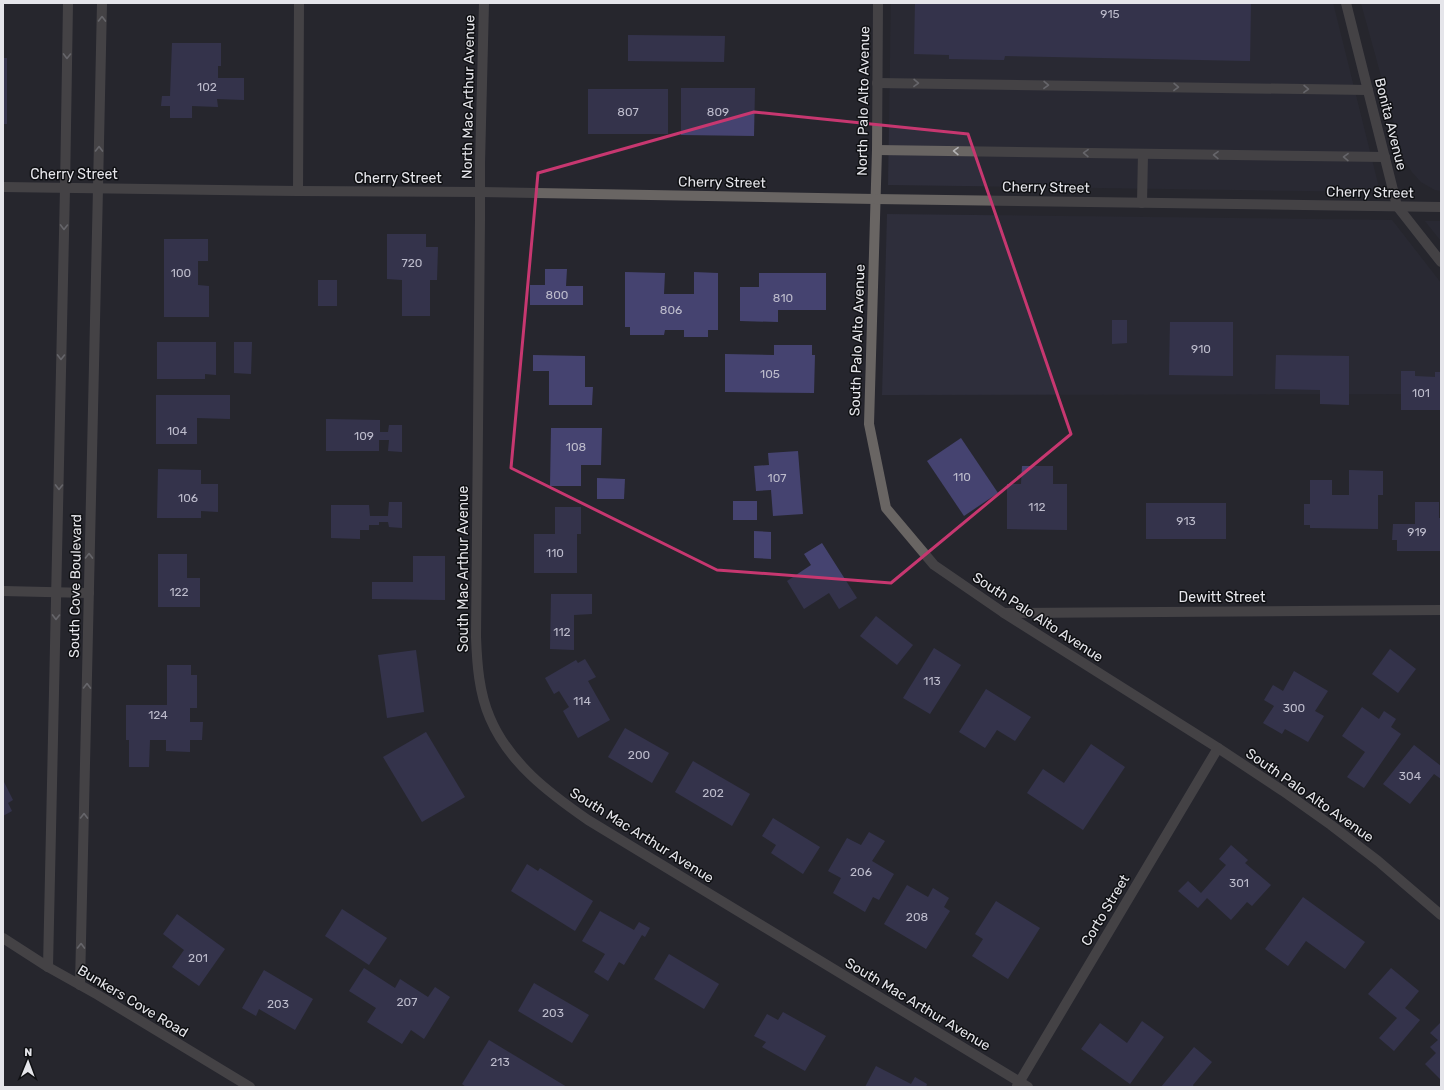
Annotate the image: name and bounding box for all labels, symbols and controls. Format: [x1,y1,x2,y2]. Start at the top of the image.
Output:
house number: 915 [1100,7,1120,21]
street label: North Mac Arthur Avenue [459,15,478,179]
one-way arrow [98,16,106,22]
street label: North Palo Alto Avenue [854,26,873,176]
one-way arrow [63,53,71,59]
street label: Bonita Avenue [1371,76,1410,172]
one-way arrow [913,79,919,87]
house number: 102 [197,80,217,94]
one-way arrow [1043,81,1049,89]
one-way arrow [1173,83,1179,91]
one-way arrow [1303,85,1309,93]
house number: 807 [617,105,639,119]
house number: 809 [707,105,729,119]
one-way arrow [95,146,103,152]
one-way arrow [953,147,959,155]
one-way arrow [1083,149,1089,157]
one-way arrow [1213,151,1219,159]
one-way arrow [1343,152,1349,161]
street label: Cherry Street [30,166,118,183]
street label: Cherry Street [354,170,442,187]
street label: Cherry Street [678,173,766,192]
street label: Cherry Street [1002,178,1090,197]
street label: Cherry Street [1326,183,1414,202]
one-way arrow [60,224,68,230]
house number: 720 [402,256,422,270]
street label: South Palo Alto Avenue [846,264,869,416]
house number: 100 [171,266,191,280]
house number: 800 [546,288,568,302]
house number: 810 [773,291,793,305]
house number: 806 [660,303,682,317]
house number: 910 [1191,342,1211,356]
one-way arrow [57,354,65,360]
house number: 105 [760,367,780,381]
house number: 101 [1412,386,1430,400]
house number: 104 [167,424,188,438]
house number: 109 [354,429,374,443]
house number: 108 [566,440,586,454]
house number: 110 [953,470,971,484]
house number: 107 [768,471,786,485]
one-way arrow [55,484,63,490]
street label: South Mac Arthur Avenue [455,486,472,652]
house number: 106 [178,491,198,505]
house number: 112 [1028,500,1046,514]
street label: South Cove Boulevard [66,514,85,658]
house number: 913 [1176,514,1196,528]
house number: 919 [1407,525,1427,539]
house number: 110 [546,546,564,560]
one-way arrow [85,553,94,559]
street label: South Palo Alto Avenue [969,569,1106,666]
house number: 122 [169,585,189,599]
street label: Dewitt Street [1179,589,1266,606]
one-way arrow [52,614,60,620]
house number: 112 [553,625,571,639]
house number: 113 [923,674,941,688]
one-way arrow [82,683,91,689]
house number: 114 [573,694,591,708]
house number: 300 [1283,701,1305,715]
house number: 124 [148,708,168,722]
street label: South Palo Alto Avenue [1243,745,1377,846]
house number: 200 [628,748,650,762]
house number: 304 [1399,769,1422,783]
street label: South Mac Arthur Avenue [567,784,717,887]
house number: 202 [702,786,724,800]
one-way arrow [80,813,88,819]
house number: 206 [850,865,872,879]
street label: Corto Street [1078,871,1134,949]
house number: 301 [1229,876,1249,890]
house number: 208 [906,910,928,924]
one-way arrow [77,943,85,949]
house number: 201 [188,951,208,965]
street label: South Mac Arthur Avenue [842,954,994,1055]
street label: Bunkers Cove Road [74,962,191,1041]
house number: 207 [397,995,417,1009]
house number: 203 [267,997,289,1011]
house number: 203 [542,1006,564,1020]
north arrow [8,1042,48,1082]
text: N [24,1046,32,1059]
house number: 213 [490,1055,510,1069]

